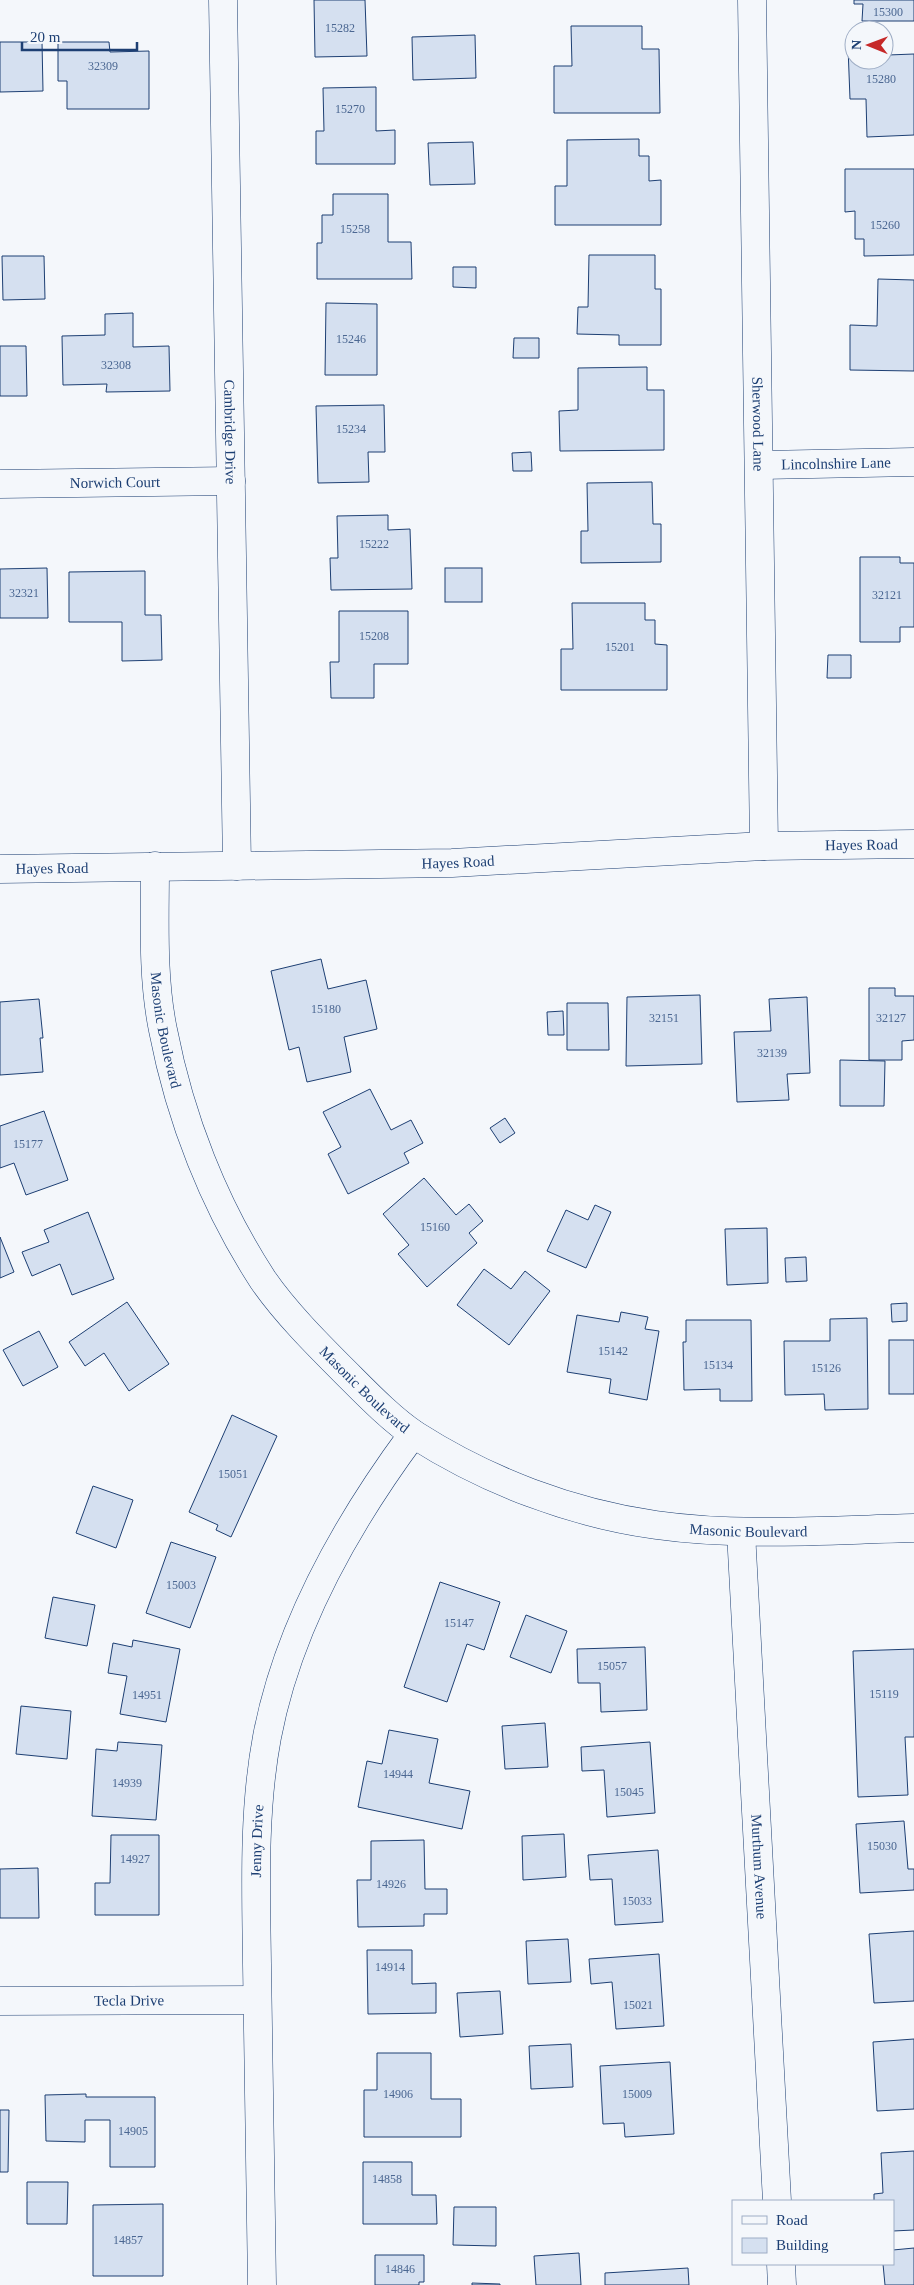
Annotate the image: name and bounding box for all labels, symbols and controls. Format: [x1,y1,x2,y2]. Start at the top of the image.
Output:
house number: 15300 [873,5,903,19]
scale bar [22,20,138,52]
north arrow [844,20,894,70]
house number: 15282 [325,21,355,35]
text: 20 m [30,29,61,45]
text: N [849,40,864,50]
house number: 32309 [88,59,118,73]
house number: 15280 [866,72,896,86]
house number: 15270 [335,102,365,116]
house number: 15260 [870,218,900,232]
house number: 15258 [340,222,370,236]
house number: 15246 [336,332,366,346]
house number: 32308 [101,358,131,372]
street label: Sherwood Lane [749,377,767,472]
street label: Cambridge Drive [221,380,239,485]
house number: 15234 [336,422,366,436]
street label: Lincolnshire Lane [781,454,891,473]
street label: Norwich Court [70,474,161,491]
house number: 15222 [359,537,389,551]
house number: 32321 [9,586,39,600]
house number: 32121 [872,588,902,602]
house number: 15208 [359,629,389,643]
house number: 15201 [605,640,635,654]
street label: Hayes Road [825,836,899,853]
street label: Hayes Road [421,853,495,871]
street label: Hayes Road [15,860,89,877]
street label: Masonic Boulevard [148,971,185,1090]
house number: 15180 [311,1002,341,1016]
house number: 32151 [649,1011,679,1025]
house number: 32127 [876,1011,906,1025]
house number: 32139 [757,1046,787,1060]
house number: 15177 [13,1137,43,1151]
house number: 15160 [420,1220,450,1234]
street label: Masonic Boulevard [316,1343,413,1436]
house number: 15142 [598,1344,628,1358]
house number: 15134 [703,1358,733,1372]
house number: 15126 [811,1361,841,1375]
house number: 15051 [218,1467,248,1481]
street label: Masonic Boulevard [689,1521,808,1540]
house number: 15003 [166,1578,196,1592]
house number: 15147 [444,1616,474,1630]
house number: 15057 [597,1659,627,1673]
house number: 15119 [869,1687,899,1701]
house number: 14951 [132,1688,162,1702]
house number: 14944 [383,1767,413,1781]
house number: 14939 [112,1776,142,1790]
house number: 15045 [614,1785,644,1799]
street label: Jenny Drive [248,1804,266,1878]
street label: Murthum Avenue [748,1814,770,1920]
house number: 15030 [867,1839,897,1853]
house number: 14927 [120,1852,150,1866]
house number: 14926 [376,1877,406,1891]
house number: 15033 [622,1894,652,1908]
house number: 14914 [375,1960,405,1974]
street label: Tecla Drive [94,1992,164,2009]
house number: 15021 [623,1998,653,2012]
house number: 14906 [383,2087,413,2101]
house number: 15009 [622,2087,652,2101]
house number: 14905 [118,2124,148,2138]
house number: 14858 [372,2172,402,2186]
legend [732,2200,894,2265]
text: Road [776,2212,808,2228]
house number: 14857 [113,2233,143,2247]
text: Building [776,2237,829,2253]
house number: 14846 [385,2262,415,2276]

